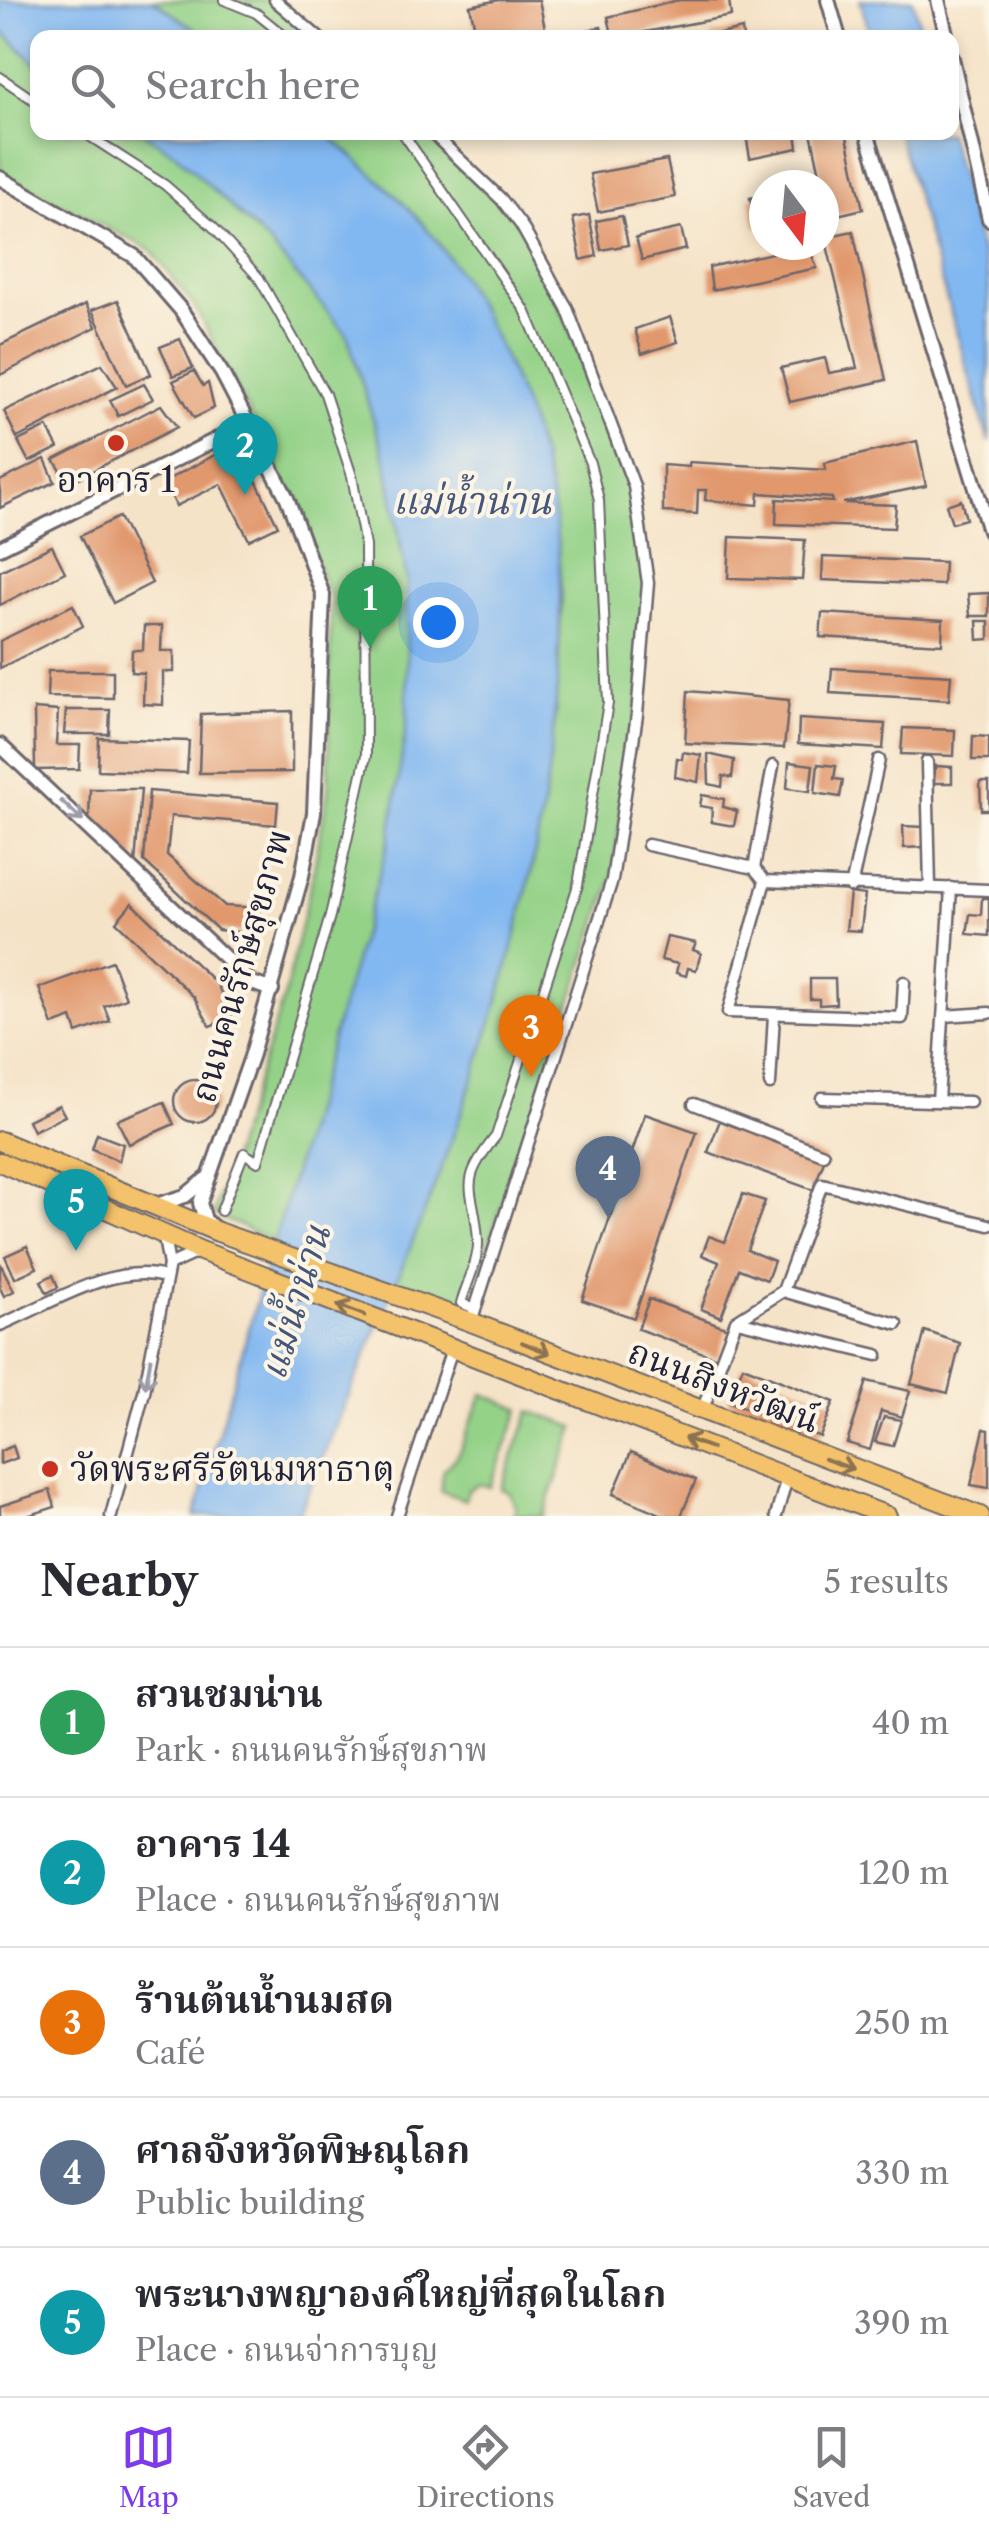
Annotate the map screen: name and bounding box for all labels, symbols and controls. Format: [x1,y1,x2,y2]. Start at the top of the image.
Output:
search box [30,30,959,140]
icon: search [65,58,120,113]
text: Search here [145,62,360,109]
north arrow [749,170,839,260]
pin: 2 [212,412,278,495]
marker: อาคาร 1 [105,432,127,454]
place label: อาคาร 1 [57,458,175,501]
water label: แม่น้ำน่าน [392,473,552,524]
pin: 1 [338,566,402,648]
your location [413,597,464,648]
one-way arrow [59,799,84,822]
street label: ถนนคนรักษ์สุขภาพ [181,824,302,1108]
pin: 3 [498,994,564,1077]
pin: 4 [576,1136,640,1218]
pin: 5 [44,1168,108,1251]
water label: แม่น้ำน่าน [245,1218,340,1385]
one-way arrow [336,1299,366,1317]
street label: ถนนสิงหวัฒน์ [622,1329,826,1442]
one-way arrow [520,1340,550,1358]
one-way arrow [138,1356,157,1389]
one-way arrow [683,1433,714,1451]
place label: วัดพระศรีรัตนมหาธาตุ [70,1447,395,1492]
one-way arrow [823,1456,854,1474]
marker: วัดพระศรีรัตนมหาธาตุ [39,1458,61,1480]
text: Nearby [40,1555,198,1607]
text: 5 results [824,1562,949,1601]
text: สวนชมน่าน [135,1670,323,1717]
text: 1 [65,1703,80,1742]
text: 40 m [872,1703,949,1742]
text: Park · ถนนคนรักษ์สุขภาพ [135,1730,488,1769]
text: อาคาร 14 [135,1820,291,1867]
text: 2 [63,1853,82,1892]
text: 120 m [859,1853,949,1892]
text: Place · ถนนคนรักษ์สุขภาพ [135,1880,501,1919]
text: ร้านต้นน้ำนมสด [135,1976,394,2023]
text: 3 [63,2003,82,2042]
text: 250 m [855,2003,949,2042]
text: Café [135,2033,206,2072]
text: ศาลจังหวัดพิษณุโลก [135,2126,470,2173]
text: 4 [63,2153,82,2192]
text: 330 m [855,2153,949,2192]
text: Public building [135,2183,364,2222]
text: พระนางพญาองค์ใหญ่ที่สุดในโลก [135,2270,666,2317]
text: 5 [64,2303,81,2342]
text: 390 m [854,2303,949,2342]
text: Place · ถนนจ่าการบุญ [135,2330,438,2369]
tab: Map [119,2420,179,2514]
tab: Directions [416,2420,555,2514]
tab: Saved [792,2420,870,2514]

